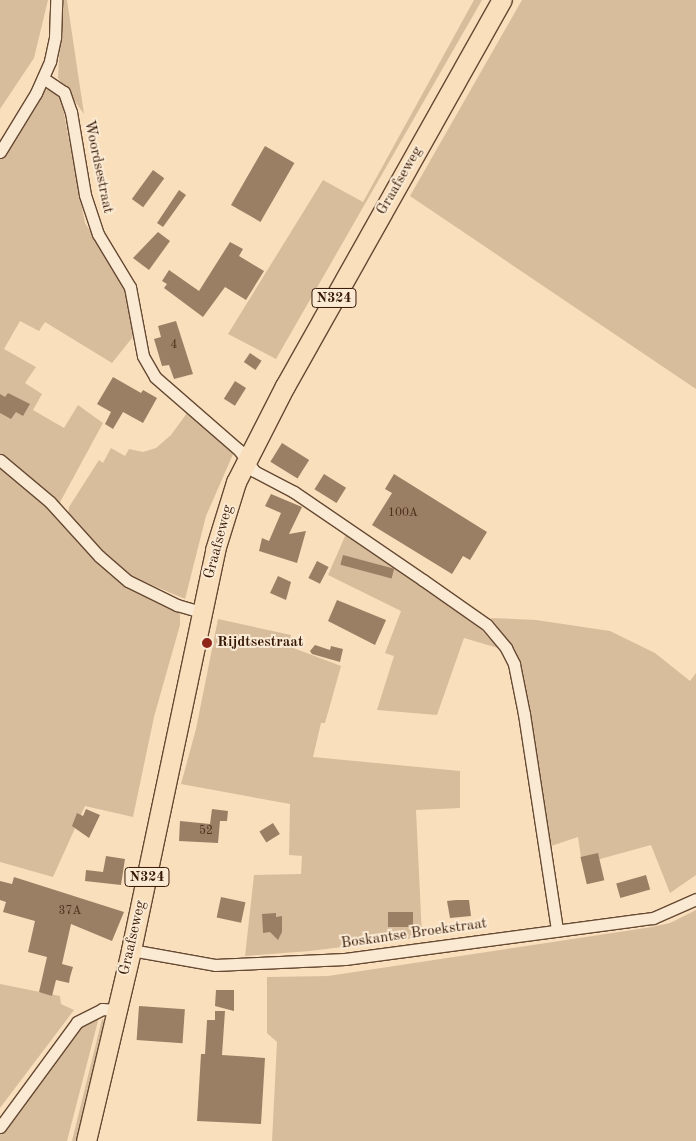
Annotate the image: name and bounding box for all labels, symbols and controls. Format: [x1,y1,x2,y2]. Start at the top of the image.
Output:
street label: Woordsestraat [79,119,117,215]
street label: Graafseweg [373,144,427,218]
road number: N324 [310,286,358,310]
house number: 4 [171,339,177,353]
street label: Graafseweg [200,503,238,581]
house number: 100A [388,507,418,521]
place label: Rijdtsestraat [217,634,303,652]
marker: Rijdtsestraat [201,637,213,649]
house number: 52 [199,825,213,839]
road number: N324 [123,866,171,889]
street label: Graafseweg [116,899,150,977]
house number: 37A [58,905,82,919]
street label: Boskantse Broekstraat [340,915,488,953]

